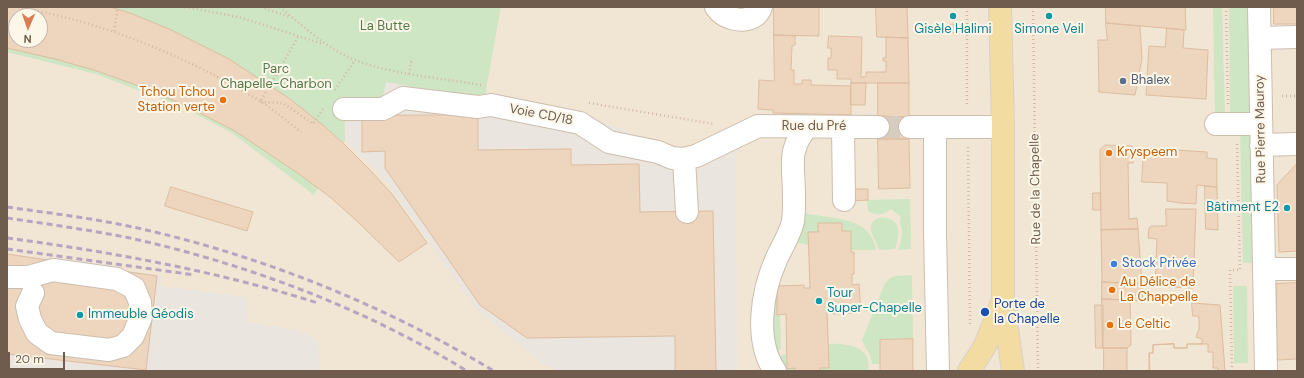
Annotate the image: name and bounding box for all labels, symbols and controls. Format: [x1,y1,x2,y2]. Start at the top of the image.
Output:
north arrow [8,8,48,48]
marker: Gisèle Halimi [948,11,958,21]
marker: Simone Veil [1044,11,1054,21]
park label: La Butte [360,19,410,35]
place label: Gisèle Halimi [914,22,992,38]
place label: Simone Veil [1014,22,1084,38]
text: N [23,32,32,46]
park label: Parc Chapelle-Charbon [220,62,332,93]
place label: Bhalex [1131,73,1170,89]
street label: Rue Pierre Mauroy [1252,75,1270,183]
marker: Bhalex [1118,76,1128,86]
place label: Tchou Tchou Station verte [138,85,215,116]
marker: Tchou Tchou Station verte [218,95,228,105]
street label: Voie CD/18 [508,101,574,129]
street label: Rue du Pré [782,119,846,135]
street label: Rue de la Chapelle [1027,133,1045,245]
place label: Kryspeem [1117,145,1177,161]
marker: Kryspeem [1104,148,1114,158]
place label: Bâtiment E2 [1206,200,1279,216]
marker: Bâtiment E2 [1282,203,1292,213]
place label: Stock Privée [1122,256,1196,272]
marker: Stock Privée [1109,259,1119,269]
place label: Au Délice de La Chappelle [1120,275,1198,306]
marker: Au Délice de La Chappelle [1107,285,1117,295]
place label: Tour Super-Chapelle [827,286,922,317]
marker: Tour Super-Chapelle [814,296,824,306]
place label: Porte de la Chapelle [994,297,1060,328]
marker: Porte de la Chapelle [979,306,991,318]
place label: Immeuble Géodis [88,307,194,323]
marker: Immeuble Géodis [75,310,85,320]
place label: Le Celtic [1118,317,1171,333]
marker: Le Celtic [1105,320,1115,330]
scale bar [10,344,67,370]
text: 20 m [15,351,44,367]

